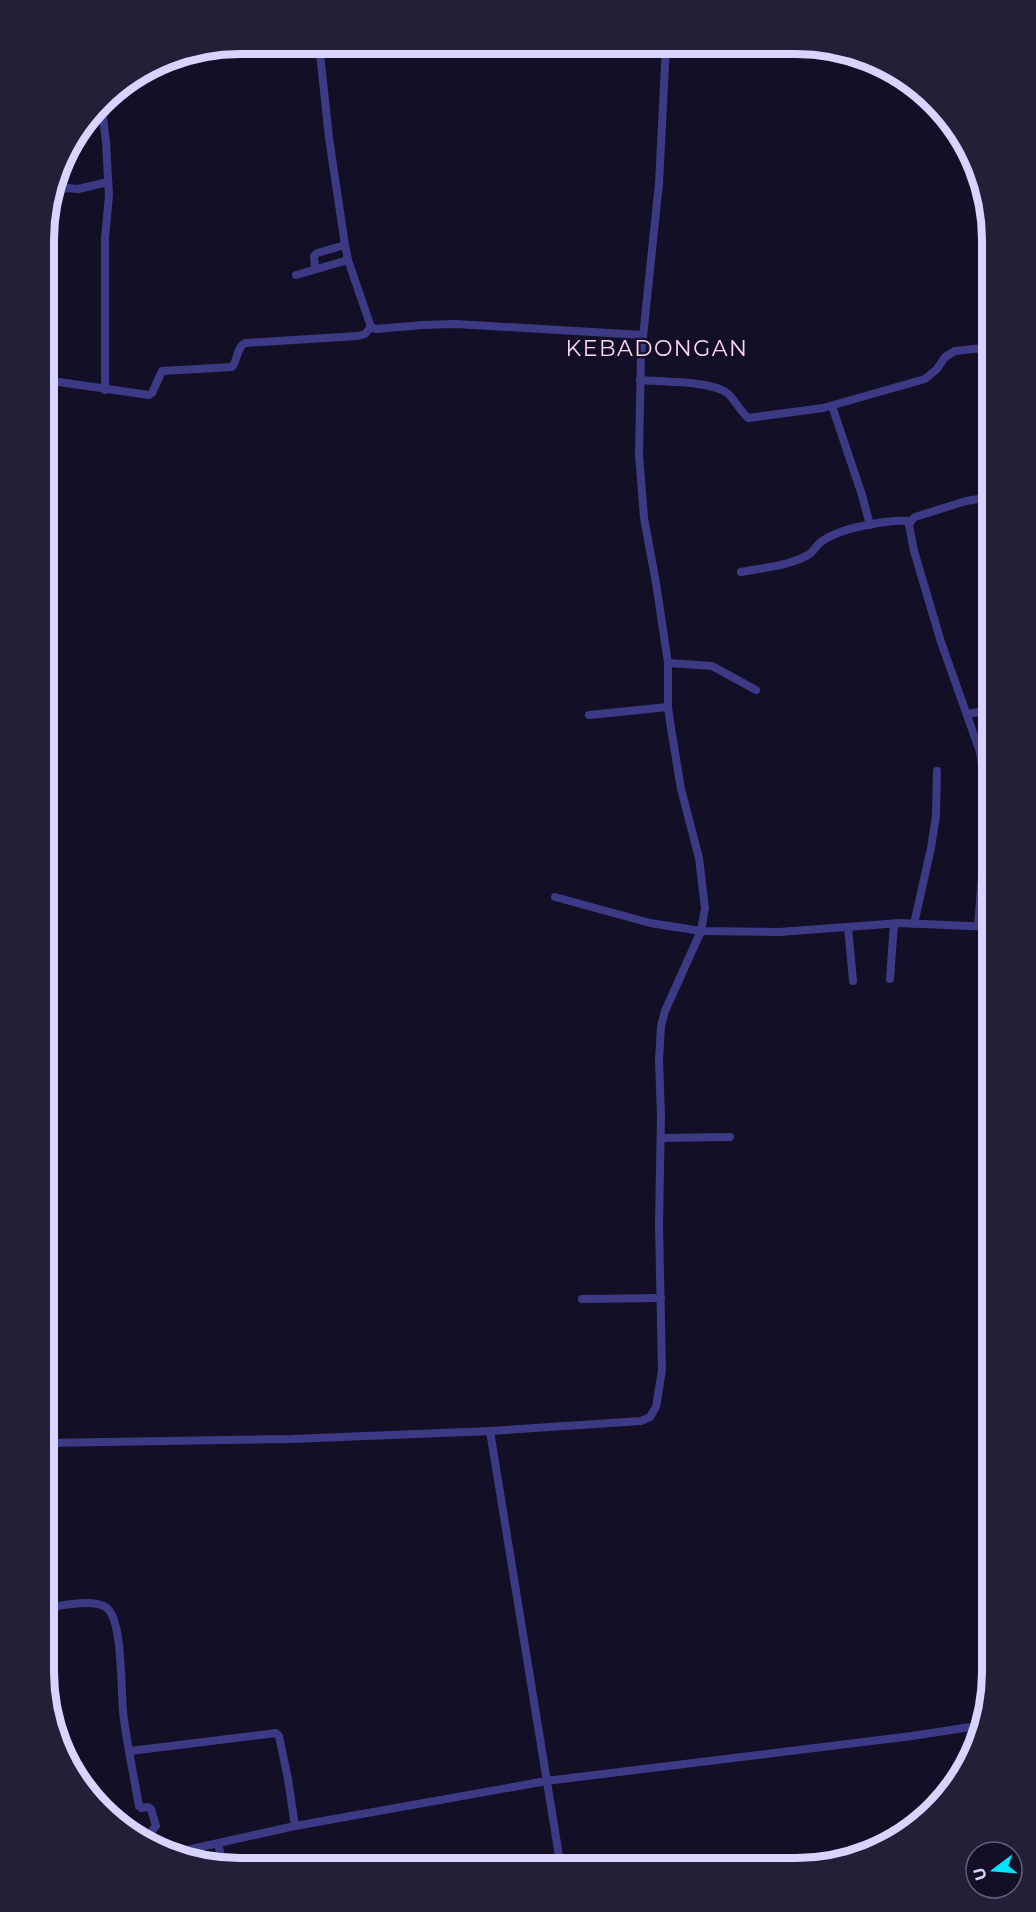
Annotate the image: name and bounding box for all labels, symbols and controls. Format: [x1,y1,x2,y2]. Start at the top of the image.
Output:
district label: KEBADONGAN [566,335,748,362]
north arrow [964,1840,1024,1900]
text: U [969,1865,991,1883]

